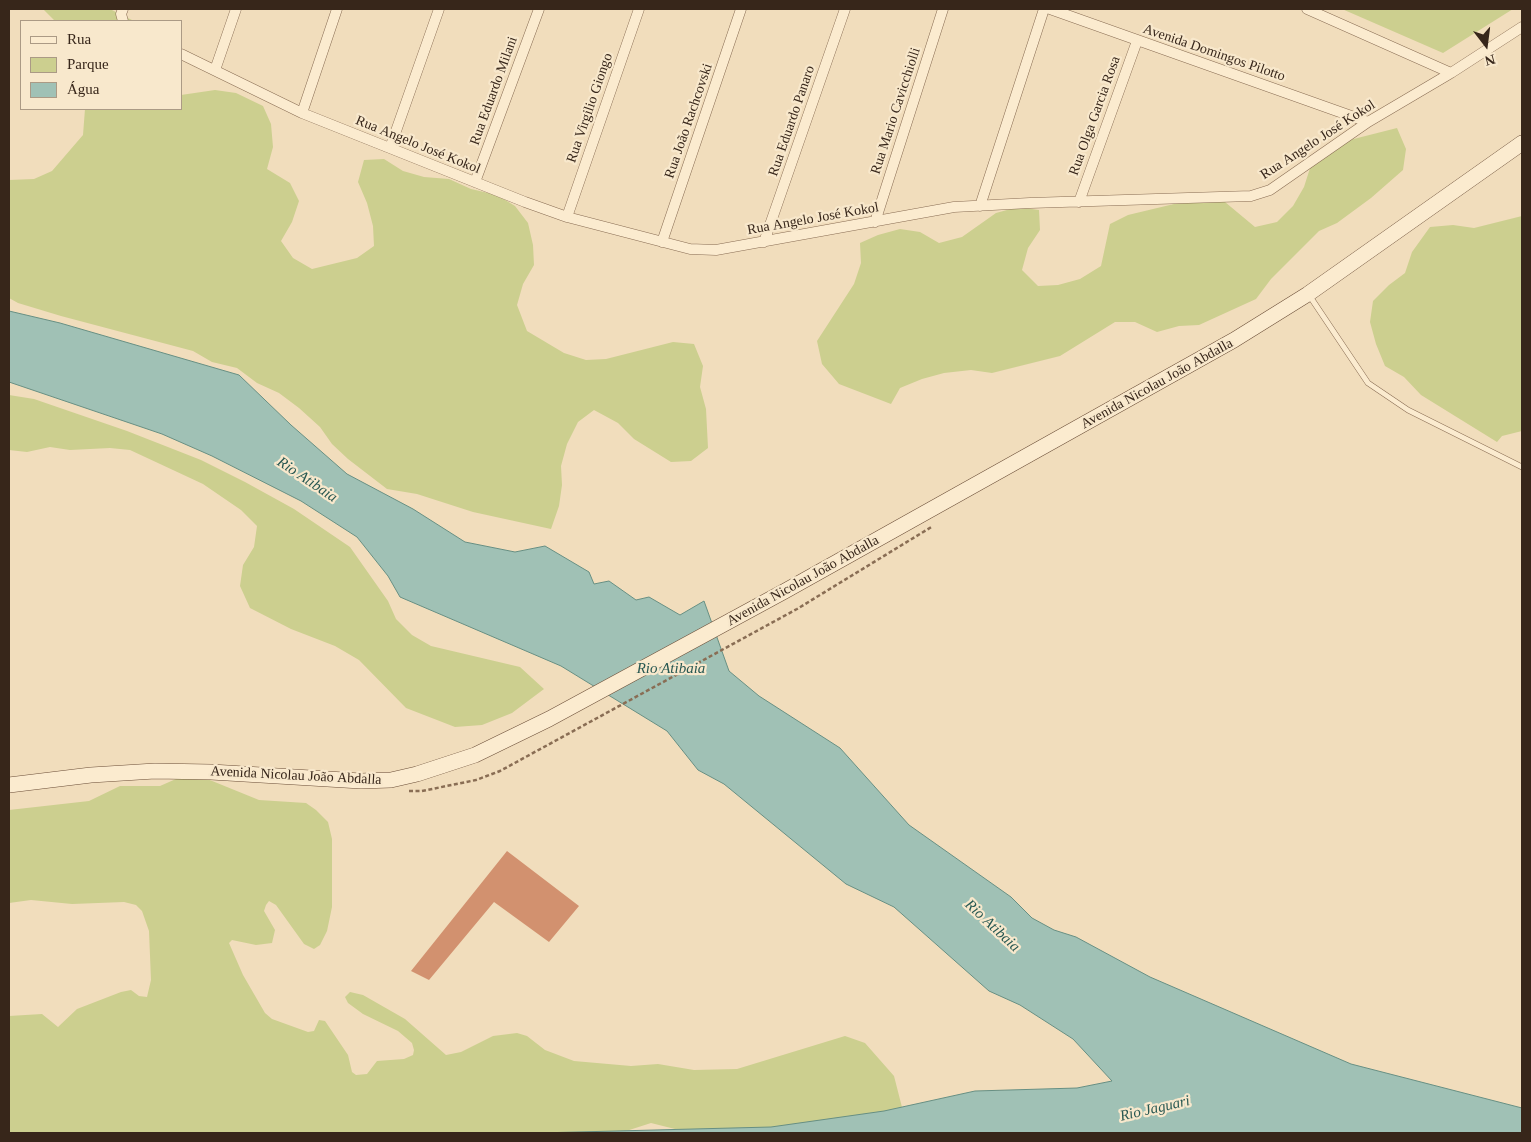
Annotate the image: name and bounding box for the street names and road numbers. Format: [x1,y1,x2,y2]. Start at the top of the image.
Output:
street label: Avenida Domingos Pilotto [1141,21,1287,85]
street label: Rua Eduardo Milani [467,34,521,148]
street label: Rua Mario Cavicchiolli [868,46,924,176]
street label: Rua Virgilio Giongo [563,51,617,165]
street label: Rua Olga Garcia Rosa [1066,54,1124,178]
street label: Rua João Rachcovski [661,61,717,181]
street label: Rua Eduardo Panaro [765,63,819,179]
street label: Rua Angelo José Kokol [1257,97,1379,183]
street label: Rua Angelo José Kokol [353,112,483,178]
street label: Rua Angelo José Kokol [746,199,880,239]
street label: Avenida Nicolau João Abdalla [1078,335,1236,433]
street label: Avenida Nicolau João Abdalla [724,532,882,630]
street label: Avenida Nicolau João Abdalla [210,763,382,789]

